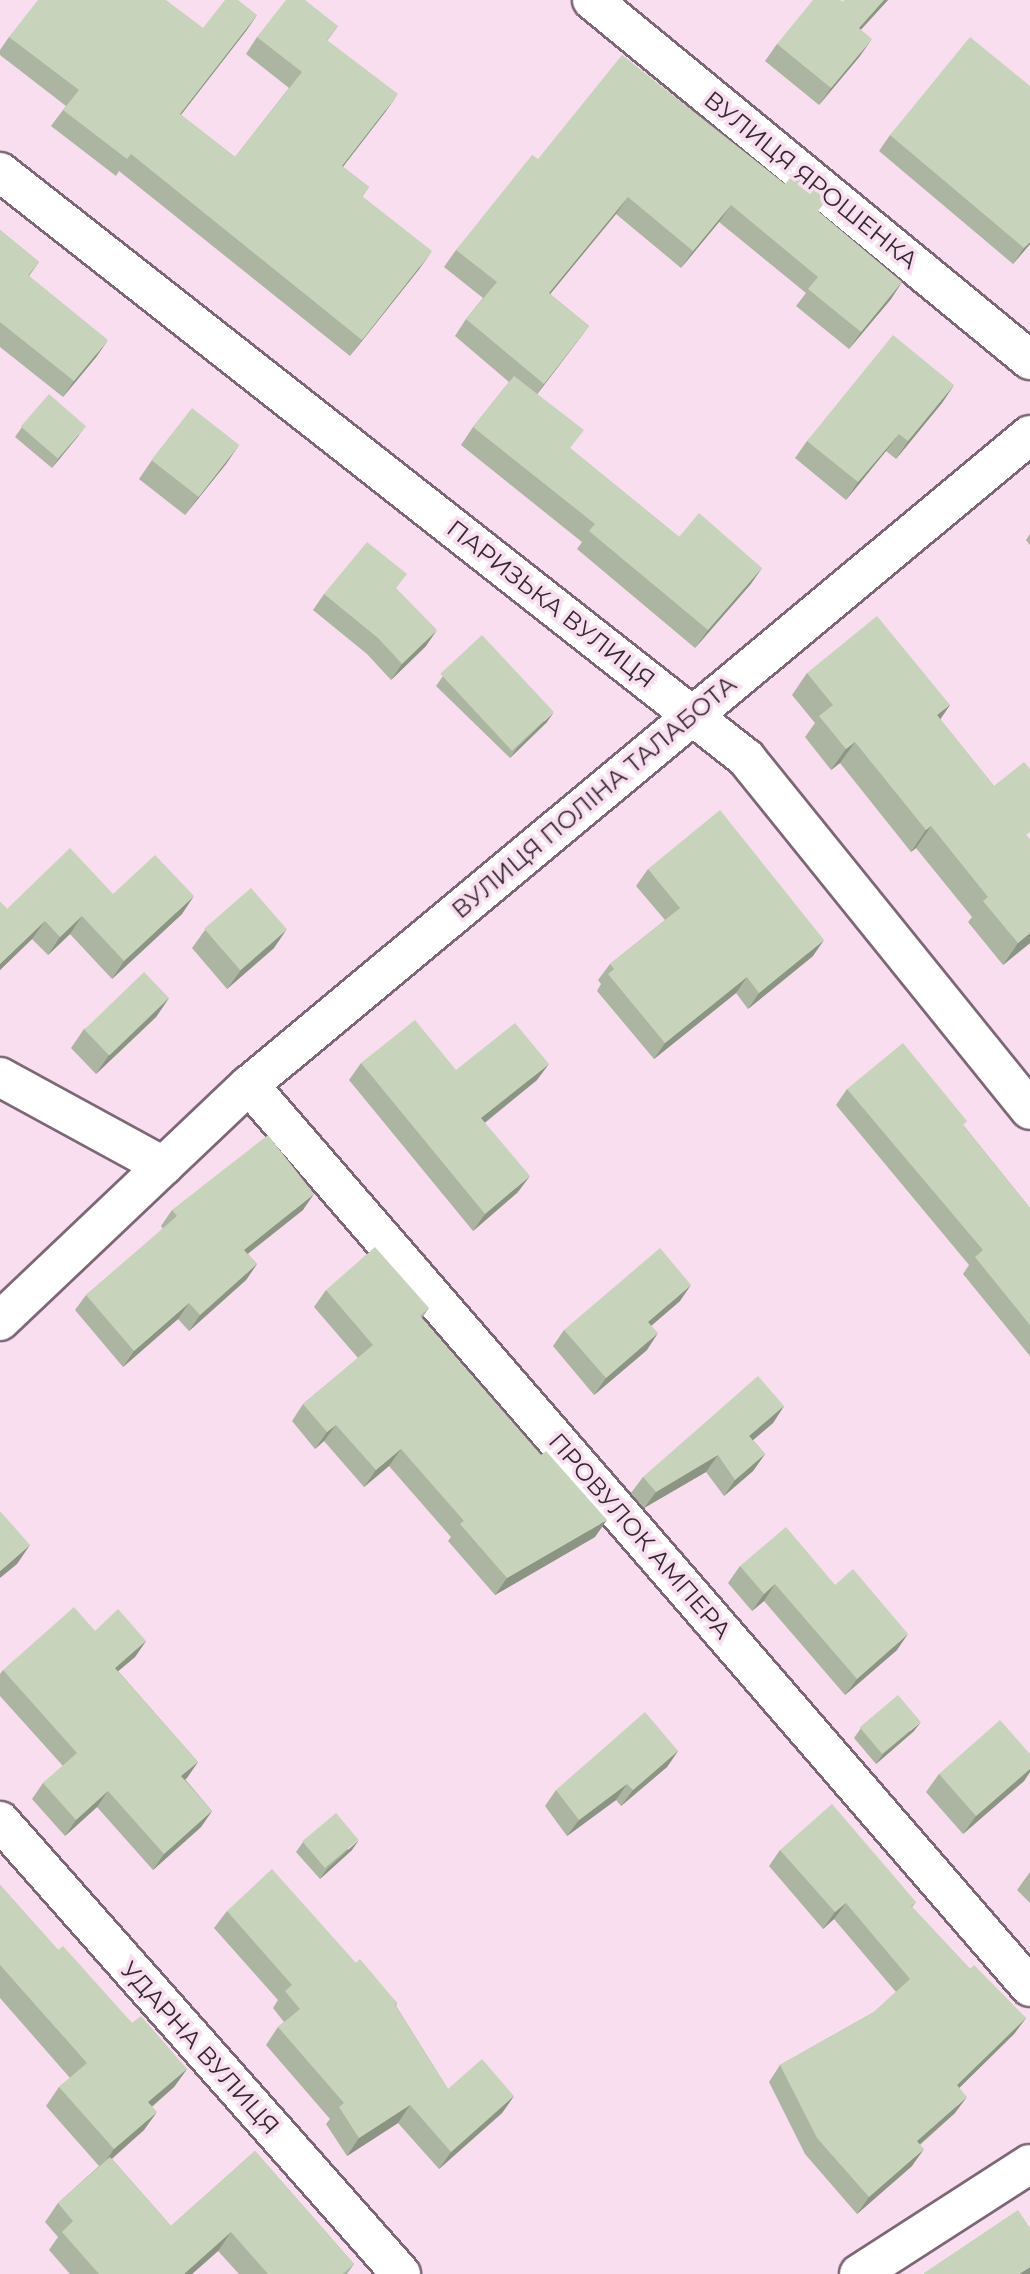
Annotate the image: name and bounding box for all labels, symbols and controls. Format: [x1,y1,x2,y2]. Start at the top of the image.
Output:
street label: ВУЛИЦЯ ЯРОШЕНКА [698,85,924,275]
street label: ПАРИЗЬКА ВУЛИЦЯ [441,514,661,694]
street label: ВУЛИЦЯ ПОЛІНА ТАЛАБОТА [446,670,742,924]
street label: ПРОВУЛОК АМПЕРА [543,1427,737,1645]
street label: УДАРНА ВУЛИЦЯ [115,1956,285,2140]

